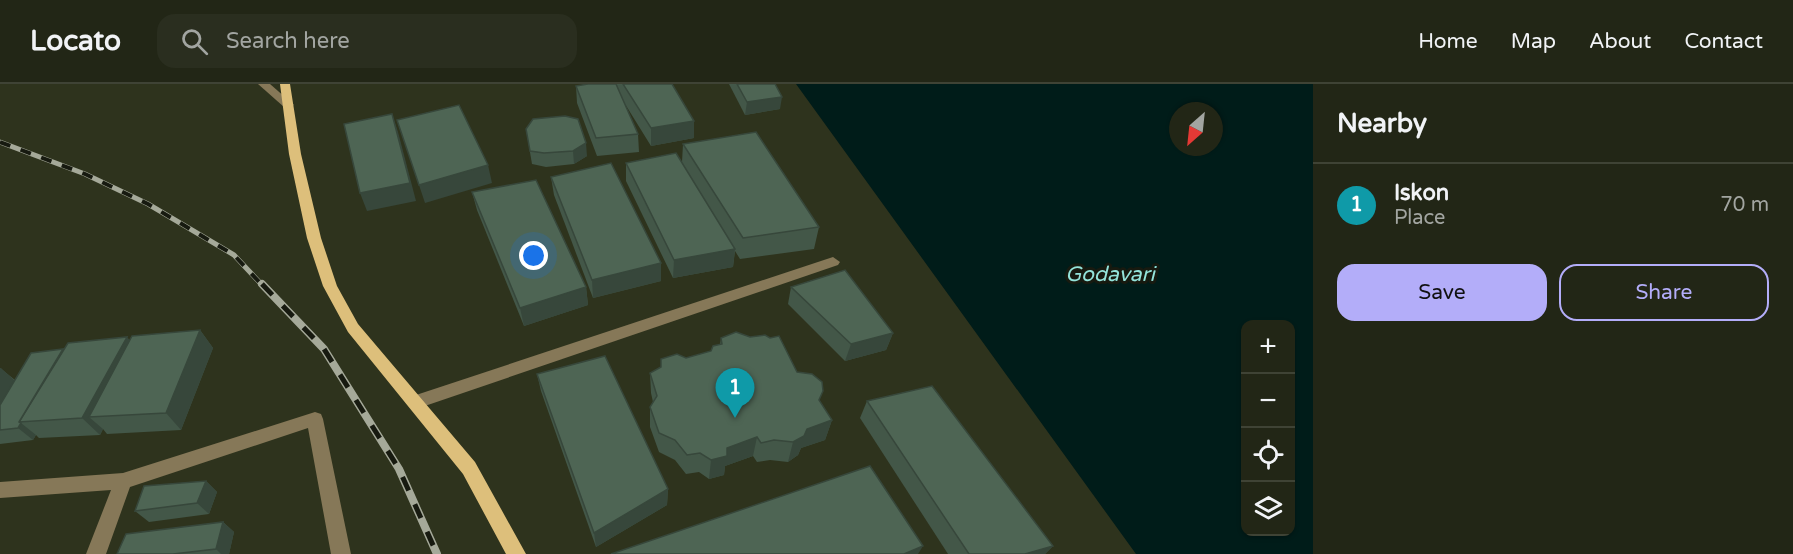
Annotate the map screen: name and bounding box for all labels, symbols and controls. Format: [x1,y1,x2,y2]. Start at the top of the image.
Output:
search box [157,14,577,68]
text: Locato [30,24,121,58]
icon: search [178,25,211,58]
text: Search here [226,28,350,54]
text: Home [1418,29,1478,54]
text: Map [1511,29,1556,54]
text: About [1589,29,1651,54]
text: Contact [1684,29,1763,54]
north arrow [1169,102,1223,156]
text: Nearby [1337,108,1427,139]
text: Iskon [1394,180,1449,206]
text: 1 [1350,193,1363,217]
text: 70 m [1720,193,1769,217]
text: Place [1394,206,1445,230]
your location [519,241,548,270]
water label: Godavari [1065,262,1158,287]
button: Save [1337,264,1547,321]
button: Share [1559,264,1769,321]
map controls [1241,320,1295,536]
button: + [1241,320,1295,374]
pin: 1 [716,368,754,418]
button: − [1241,374,1295,428]
button: locate [1241,428,1295,482]
button: layers [1241,482,1295,536]

